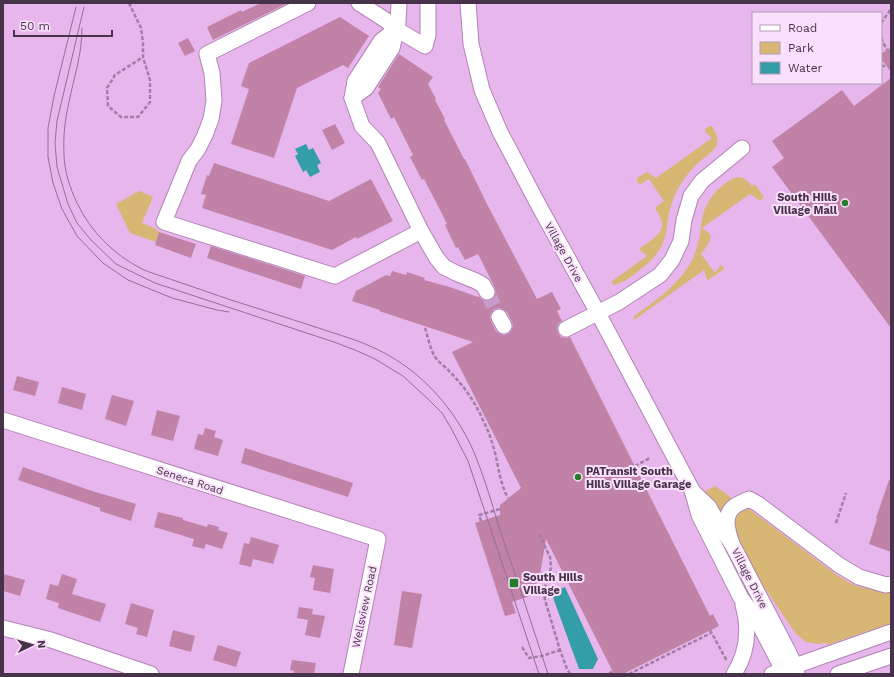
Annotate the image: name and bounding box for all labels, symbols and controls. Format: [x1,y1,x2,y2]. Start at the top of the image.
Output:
scale bar [14,12,112,38]
legend [752,12,882,84]
text: 50 m [20,19,50,33]
text: Road [788,21,817,35]
text: Park [788,41,814,55]
text: Water [788,61,823,75]
place label: South Hills Village Mall [773,191,837,217]
marker: South Hills Village Mall [840,198,850,208]
street label: Village Drive [542,220,585,284]
street label: Seneca Road [155,464,225,497]
place label: PATransit South Hills Village Garage [586,465,691,491]
marker: PATransit South Hills Village Garage [573,472,583,482]
street label: Village Drive [729,546,770,611]
street label: Wellsview Road [349,565,380,649]
place label: South Hills Village [523,571,583,597]
marker: South Hills Village [508,577,520,589]
north arrow [12,625,52,665]
text: N [35,640,48,649]

